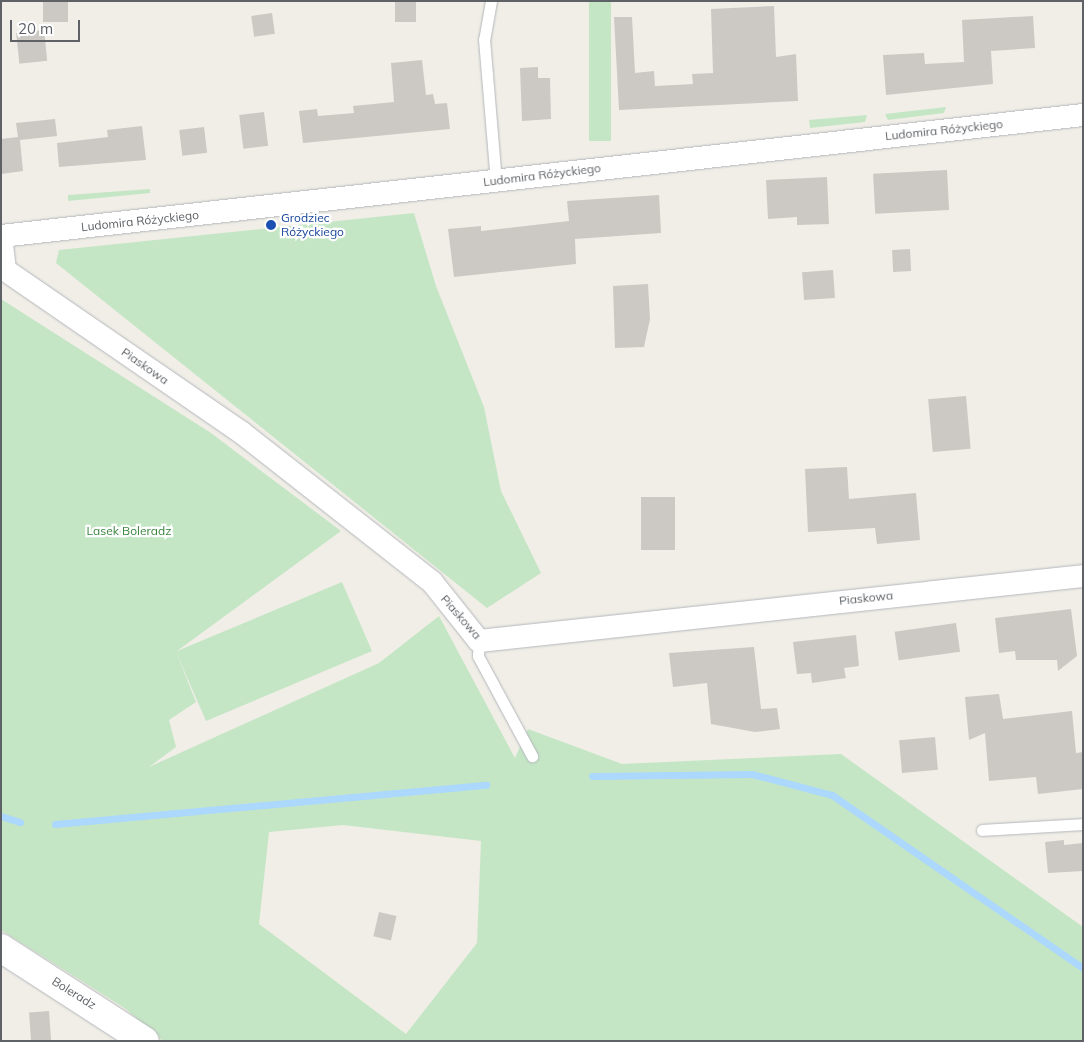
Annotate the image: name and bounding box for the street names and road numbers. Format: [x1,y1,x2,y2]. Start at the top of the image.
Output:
street label: Ludomira Różyckiego [884,117,1004,143]
street label: Ludomira Różyckiego [482,161,602,189]
street label: Ludomira Różyckiego [80,208,200,234]
street label: Piaskowa [119,345,171,387]
street label: Piaskowa [838,588,894,608]
street label: Piaskowa [438,592,484,642]
street label: Boleradz [49,974,99,1012]

